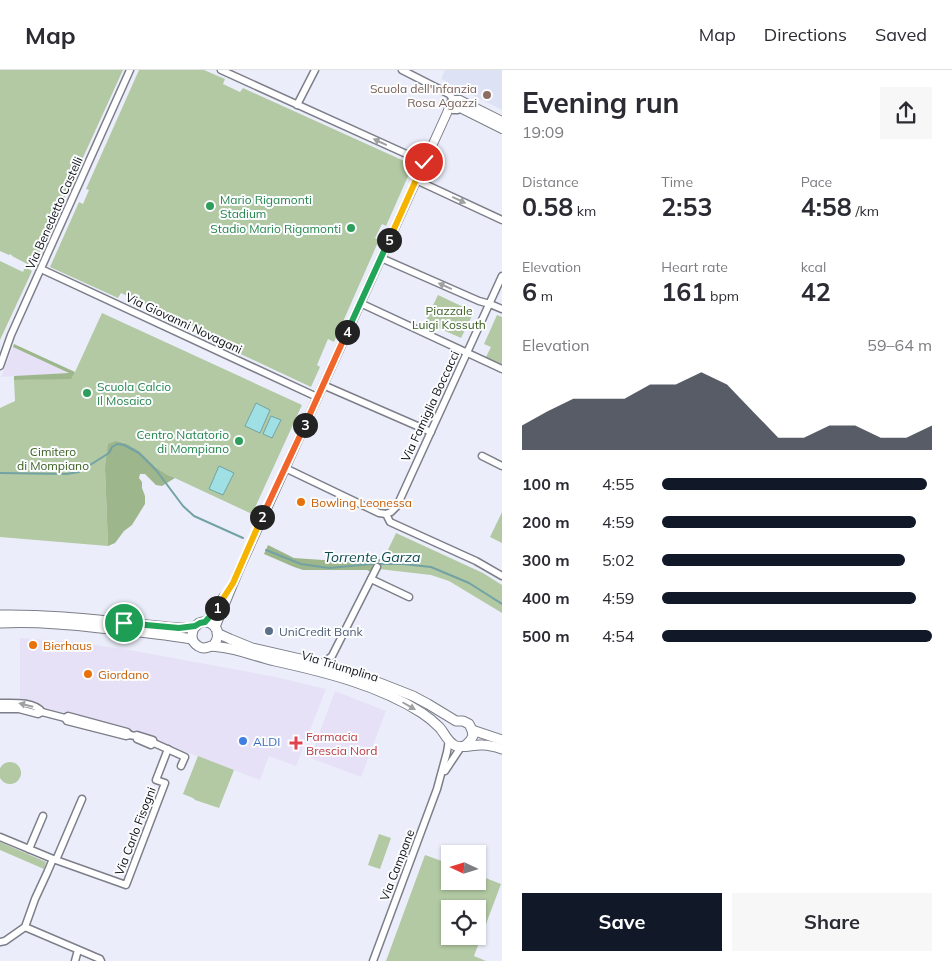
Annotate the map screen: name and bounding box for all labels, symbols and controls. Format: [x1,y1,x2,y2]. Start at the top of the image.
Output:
text: Map [25,20,76,50]
text: Map [699,23,736,46]
text: Directions [764,23,847,46]
text: Saved [875,23,927,46]
place label: Scuola dell'Infanzia Rosa Agazzi [370,81,477,110]
text: Evening run [522,85,679,120]
button: share [880,87,932,139]
marker: Scuola dell'Infanzia Rosa Agazzi [481,89,493,101]
text: 19:09 [522,122,564,142]
one-way arrow [373,138,387,146]
pin [403,141,445,183]
icon: check [410,148,438,176]
street label: Via Benedetto Castelli [22,154,86,272]
text: Distance [522,173,579,191]
text: Time [661,173,693,191]
text: Pace [801,173,832,191]
text: 0.58 [522,191,573,222]
text: 2:53 [661,191,713,222]
text: 4:58 [801,191,852,222]
place label: Mario Rigamonti Stadium [220,192,312,221]
one-way arrow [452,197,466,205]
marker: Mario Rigamonti Stadium [204,200,216,212]
text: km [573,202,596,220]
text: /km [852,202,879,220]
place label: Stadio Mario Rigamonti [210,221,341,236]
marker: Stadio Mario Rigamonti [345,222,357,234]
pin: 5 [376,228,402,252]
text: 5 [385,231,394,249]
text: Elevation [522,258,581,276]
text: Heart rate [661,258,728,276]
text: kcal [801,258,826,276]
text: 6 [522,276,537,307]
text: 161 [661,276,706,307]
text: 42 [801,276,831,307]
one-way arrow [438,282,452,290]
text: m [537,287,553,305]
text: bpm [706,287,739,305]
street label: Via Giovanni Novagani [123,289,245,357]
park label: Piazzale Luigi Kossuth [412,303,486,332]
pin: 4 [334,320,360,344]
text: 4 [343,323,352,341]
text: Elevation [522,335,590,355]
text: 59–64 m [867,335,932,355]
street label: Via Famiglia Boccacci [398,348,462,464]
place label: Scuola Calcio Il Mosaico [97,379,171,408]
marker: Scuola Calcio Il Mosaico [81,387,93,399]
pin: 3 [292,412,318,438]
text: 3 [301,416,310,434]
place label: Centro Natatorio di Mompiano [137,427,229,456]
marker: Centro Natatorio di Mompiano [233,435,245,447]
park label: Cimitero di Mompiano [17,444,89,473]
text: 100 m [522,474,570,494]
text: 4:55 [602,474,634,494]
place label: Bowling Leonessa [311,495,412,510]
marker: Bowling Leonessa [295,496,307,508]
pin: 2 [250,504,274,530]
text: 2 [258,508,267,526]
text: 200 m [522,512,570,532]
text: 4:59 [602,512,634,532]
water label: Torrente Garza [324,548,420,566]
text: 300 m [522,550,570,570]
text: 5:02 [602,550,634,570]
text: 400 m [522,588,570,608]
text: 4:59 [602,588,634,608]
pin: 1 [204,596,230,620]
text: 1 [213,599,222,617]
pin [103,602,145,644]
icon: arrive [110,609,138,637]
place label: UniCredit Bank [279,624,363,639]
marker: UniCredit Bank [263,625,275,637]
text: 500 m [522,626,570,646]
text: 4:54 [602,626,634,646]
place label: Bierhaus [43,638,92,653]
marker: Bierhaus [27,639,39,651]
street label: Via Triumplina [300,647,380,685]
place label: Giordano [98,667,149,682]
marker: Giordano [82,668,94,680]
one-way arrow [19,701,34,709]
one-way arrow [402,701,416,710]
place label: Farmacia Brescia Nord [306,729,377,758]
place label: ALDI [253,734,280,749]
marker: ALDI [237,735,249,747]
marker: Farmacia Brescia Nord [290,737,302,749]
street label: Via Carlo Fisogni [111,785,159,877]
street label: Via Campane [377,827,417,903]
north arrow [441,845,486,890]
map controls [441,845,486,945]
button: Save [522,893,722,951]
button: Share [732,893,932,951]
button: locate [441,900,486,945]

